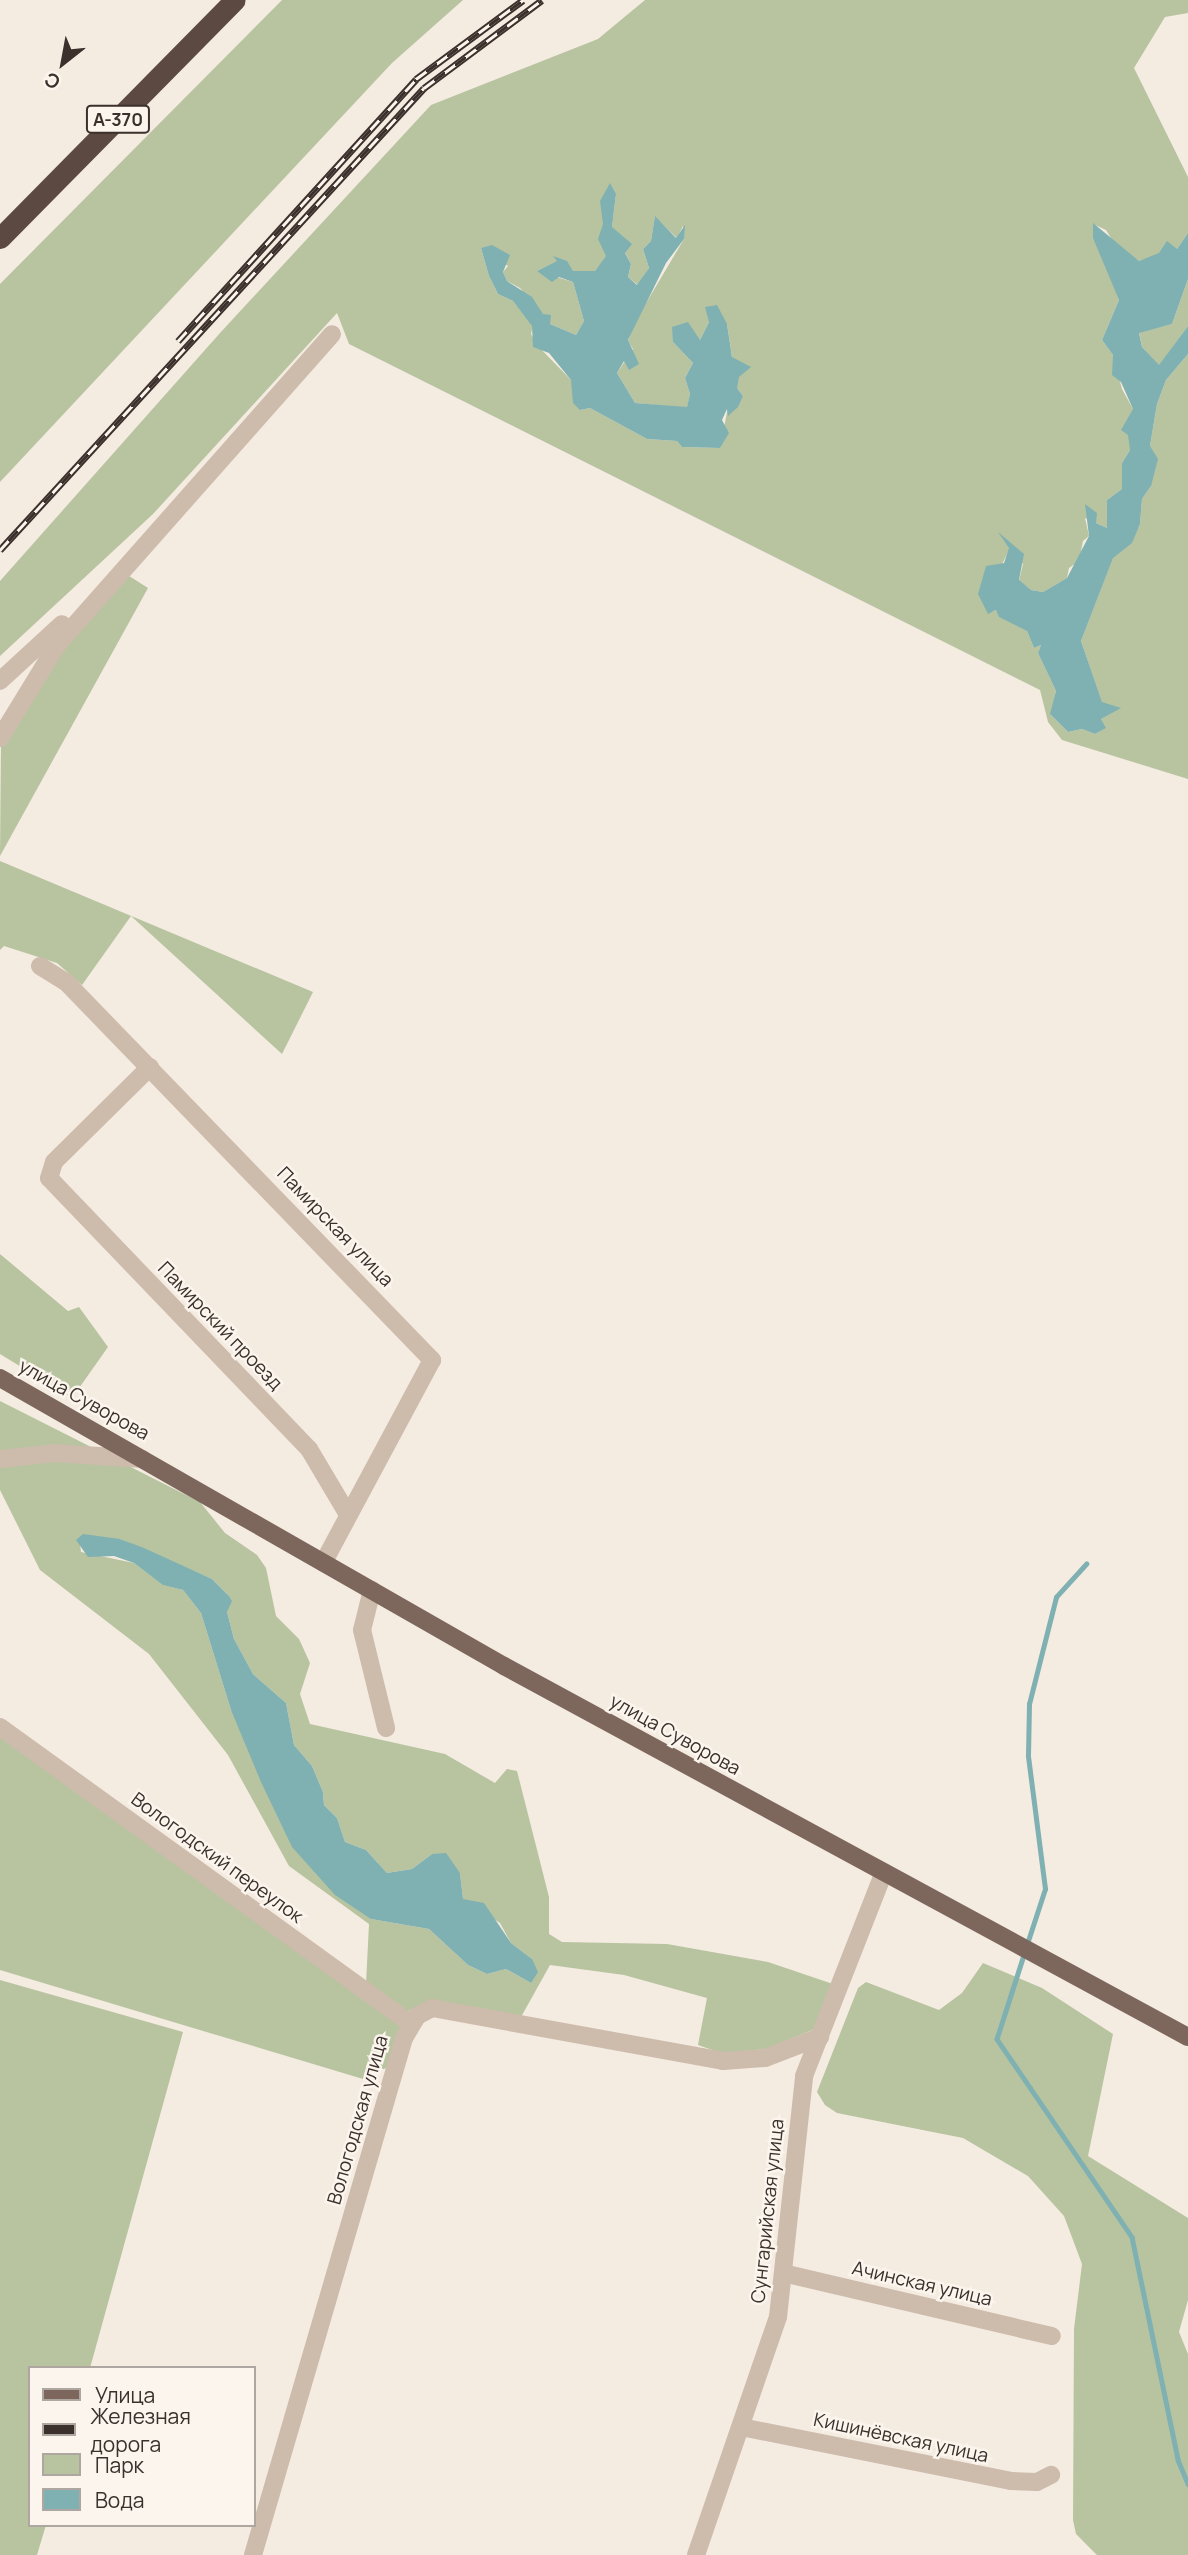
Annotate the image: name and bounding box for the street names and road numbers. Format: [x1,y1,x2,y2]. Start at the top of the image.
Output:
road number: А-370 [85,104,151,134]
street label: Памирская улица [272,1162,398,1292]
street label: Памирский проезд [153,1257,287,1395]
street label: улица Суворова [15,1355,153,1445]
street label: улица Суворова [606,1690,744,1780]
street label: Вологодский переулок [127,1788,307,1928]
street label: Вологодская улица [323,2033,393,2207]
street label: Сунгарийская улица [747,2118,789,2304]
street label: Ачинская улица [850,2257,994,2311]
street label: Кишинёвская улица [811,2408,991,2468]

